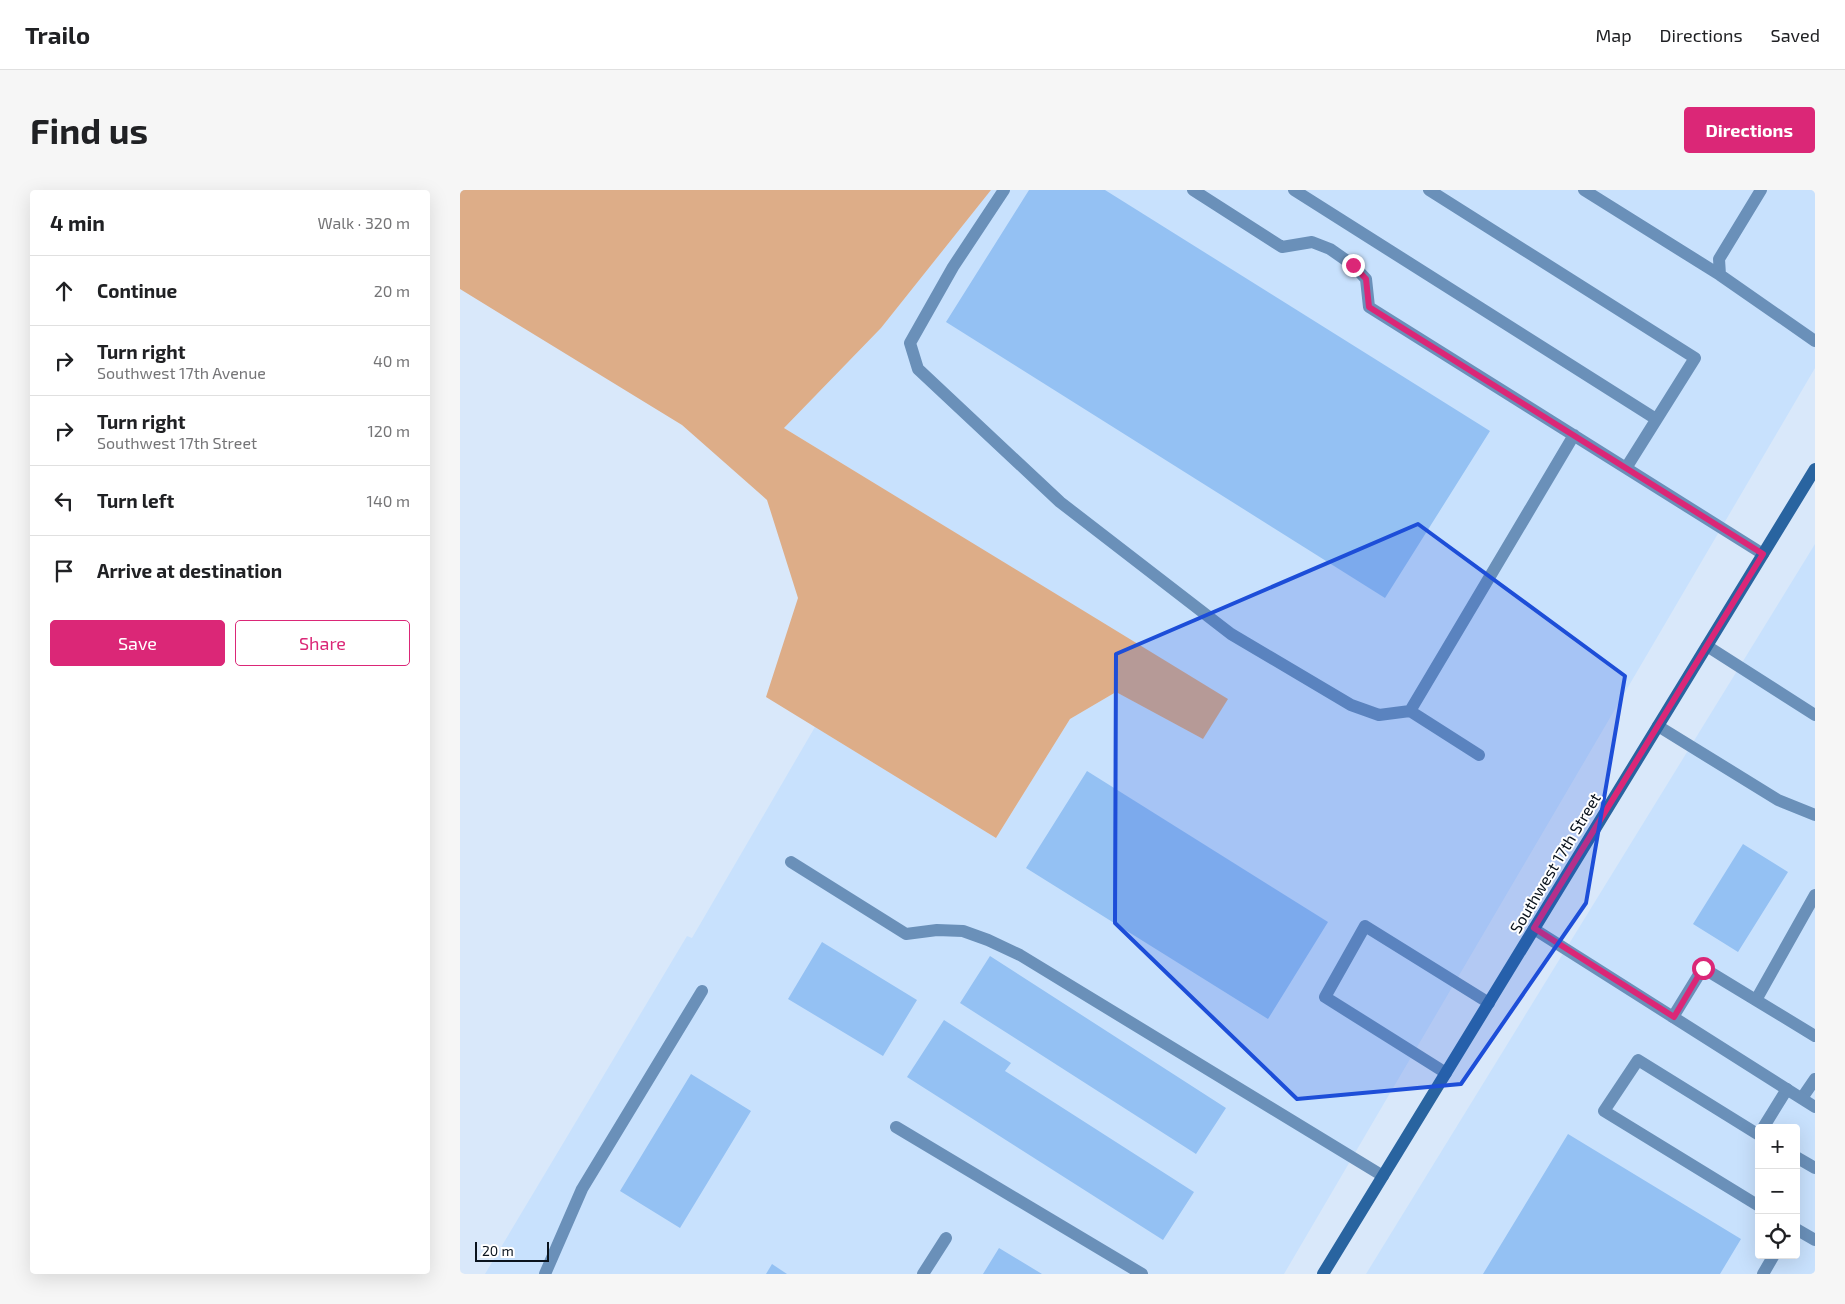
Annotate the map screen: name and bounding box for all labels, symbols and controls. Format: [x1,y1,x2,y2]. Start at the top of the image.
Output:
text: Trailo [25,20,90,49]
text: Map [1595,24,1632,46]
text: Directions [1660,24,1743,46]
text: Saved [1771,24,1820,46]
button: Directions [1684,107,1815,153]
text: Find us [30,109,148,151]
text: 4 min [50,210,105,235]
text: Walk · 320 m [317,213,410,232]
route end [1342,254,1365,277]
icon: ahead [50,277,78,305]
text: Continue [97,279,177,302]
text: 20 m [374,281,410,300]
text: Turn right [97,340,185,363]
icon: right [50,347,78,375]
text: 40 m [373,351,410,370]
text: Southwest 17th Avenue [97,363,266,382]
text: Turn right [97,410,185,433]
icon: right [50,417,78,445]
text: 120 m [367,421,410,440]
text: Southwest 17th Street [97,433,257,452]
icon: left [50,487,78,515]
text: Turn left [97,489,174,512]
text: 140 m [367,491,410,510]
icon: arrive [50,557,78,585]
text: Arrive at destination [97,559,282,582]
button: Save [50,620,225,666]
button: Share [235,620,410,666]
street label: Southwest 17th Street [1505,789,1604,936]
route start [1692,957,1715,980]
map controls [1755,1124,1800,1259]
button: + [1755,1124,1800,1169]
button: − [1755,1169,1800,1214]
button: locate [1755,1214,1800,1259]
scale bar [475,1239,549,1262]
text: 20 m [482,1242,514,1259]

